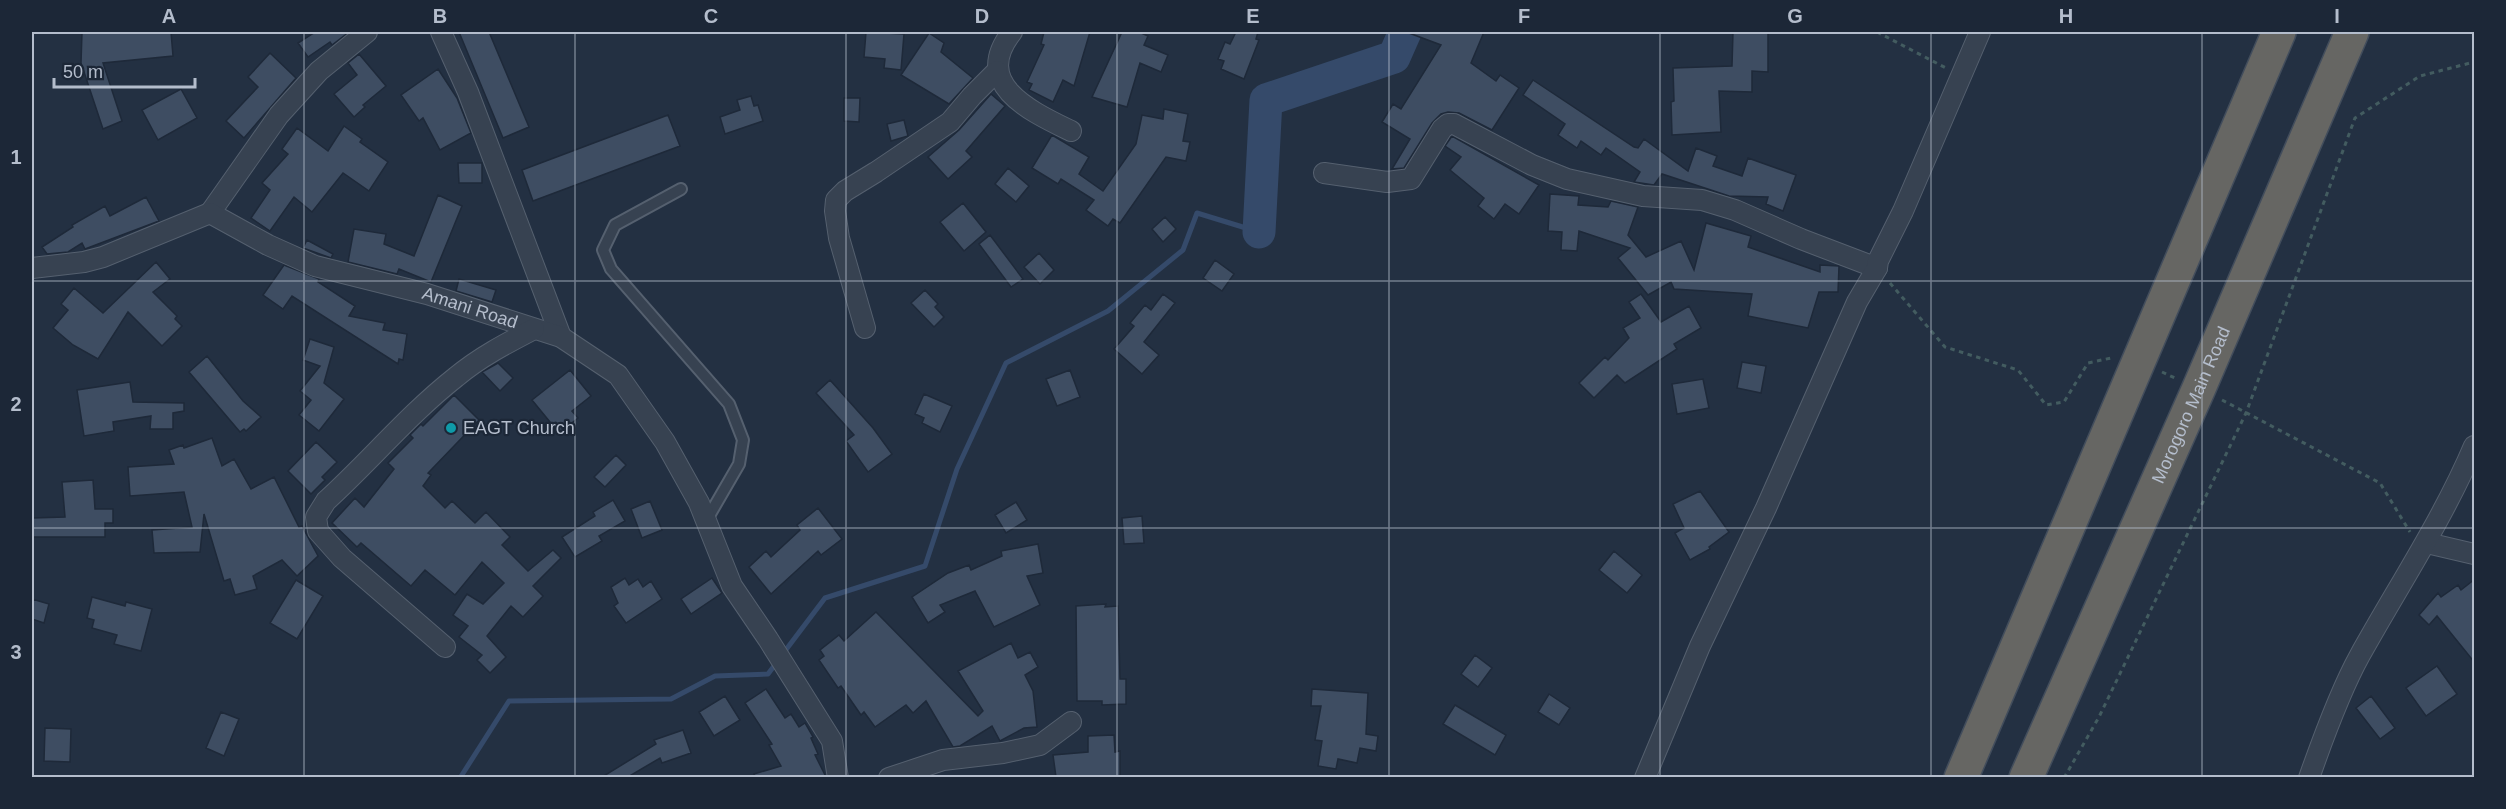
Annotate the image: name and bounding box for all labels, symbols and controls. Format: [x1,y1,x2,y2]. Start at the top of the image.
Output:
text: A [162,5,176,27]
text: B [433,5,447,27]
text: C [704,5,718,27]
text: D [975,5,989,27]
text: E [1246,5,1260,27]
text: F [1518,5,1530,27]
text: G [1787,5,1803,27]
text: H [2059,5,2073,27]
text: I [2334,5,2340,27]
scale bar [54,51,195,89]
text: 50 m [63,62,103,82]
text: 1 [10,146,22,168]
street label: Amani Road [420,283,520,332]
street label: Morogoro Main Road [2148,323,2234,486]
text: 2 [10,393,22,415]
place label: EAGT Church [463,418,575,438]
marker: EAGT Church [444,421,458,435]
text: 3 [10,641,22,663]

